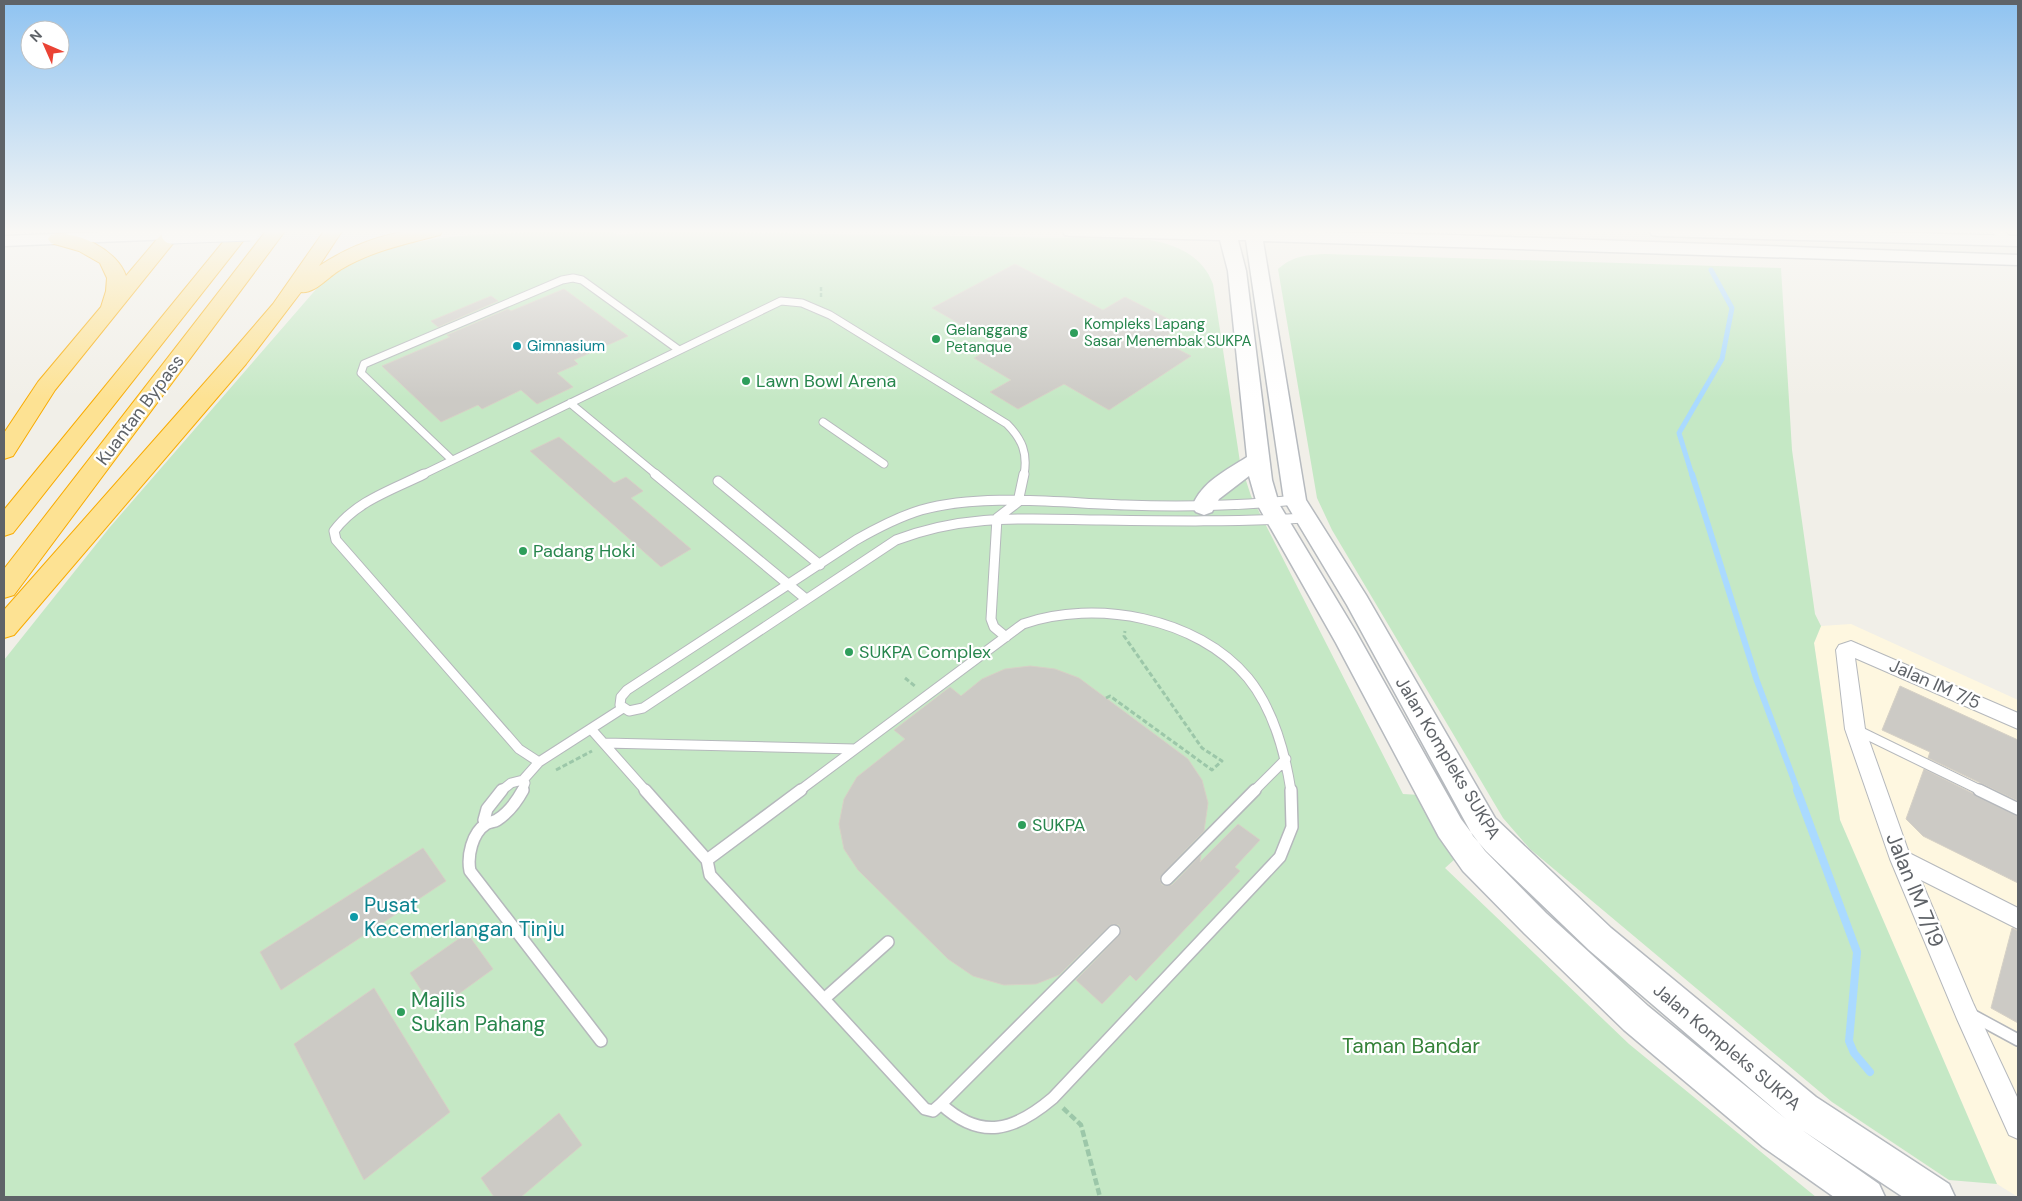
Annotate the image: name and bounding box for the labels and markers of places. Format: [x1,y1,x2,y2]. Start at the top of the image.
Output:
place label: Kompleks Lapang Sasar Menembak SUKPA [1084,314,1251,351]
place label: Gelanggang Petanque [946,320,1028,357]
marker: Kompleks Lapang Sasar Menembak SUKPA [1068,327,1080,339]
marker: Gelanggang Petanque [930,333,942,345]
place label: Gimnasium [527,336,605,356]
marker: Gimnasium [511,340,523,352]
place label: Lawn Bowl Arena [756,369,896,393]
marker: Lawn Bowl Arena [740,375,752,387]
place label: Padang Hoki [533,539,635,563]
marker: Padang Hoki [517,545,529,557]
place label: SUKPA Complex [859,640,991,664]
marker: SUKPA Complex [843,646,855,658]
place label: SUKPA [1032,813,1086,837]
marker: SUKPA [1016,819,1028,831]
place label: Pusat Kecemerlangan Tinju [364,891,565,943]
marker: Pusat Kecemerlangan Tinju [348,911,360,923]
place label: Majlis Sukan Pahang [411,986,545,1038]
marker: Majlis Sukan Pahang [395,1006,407,1018]

